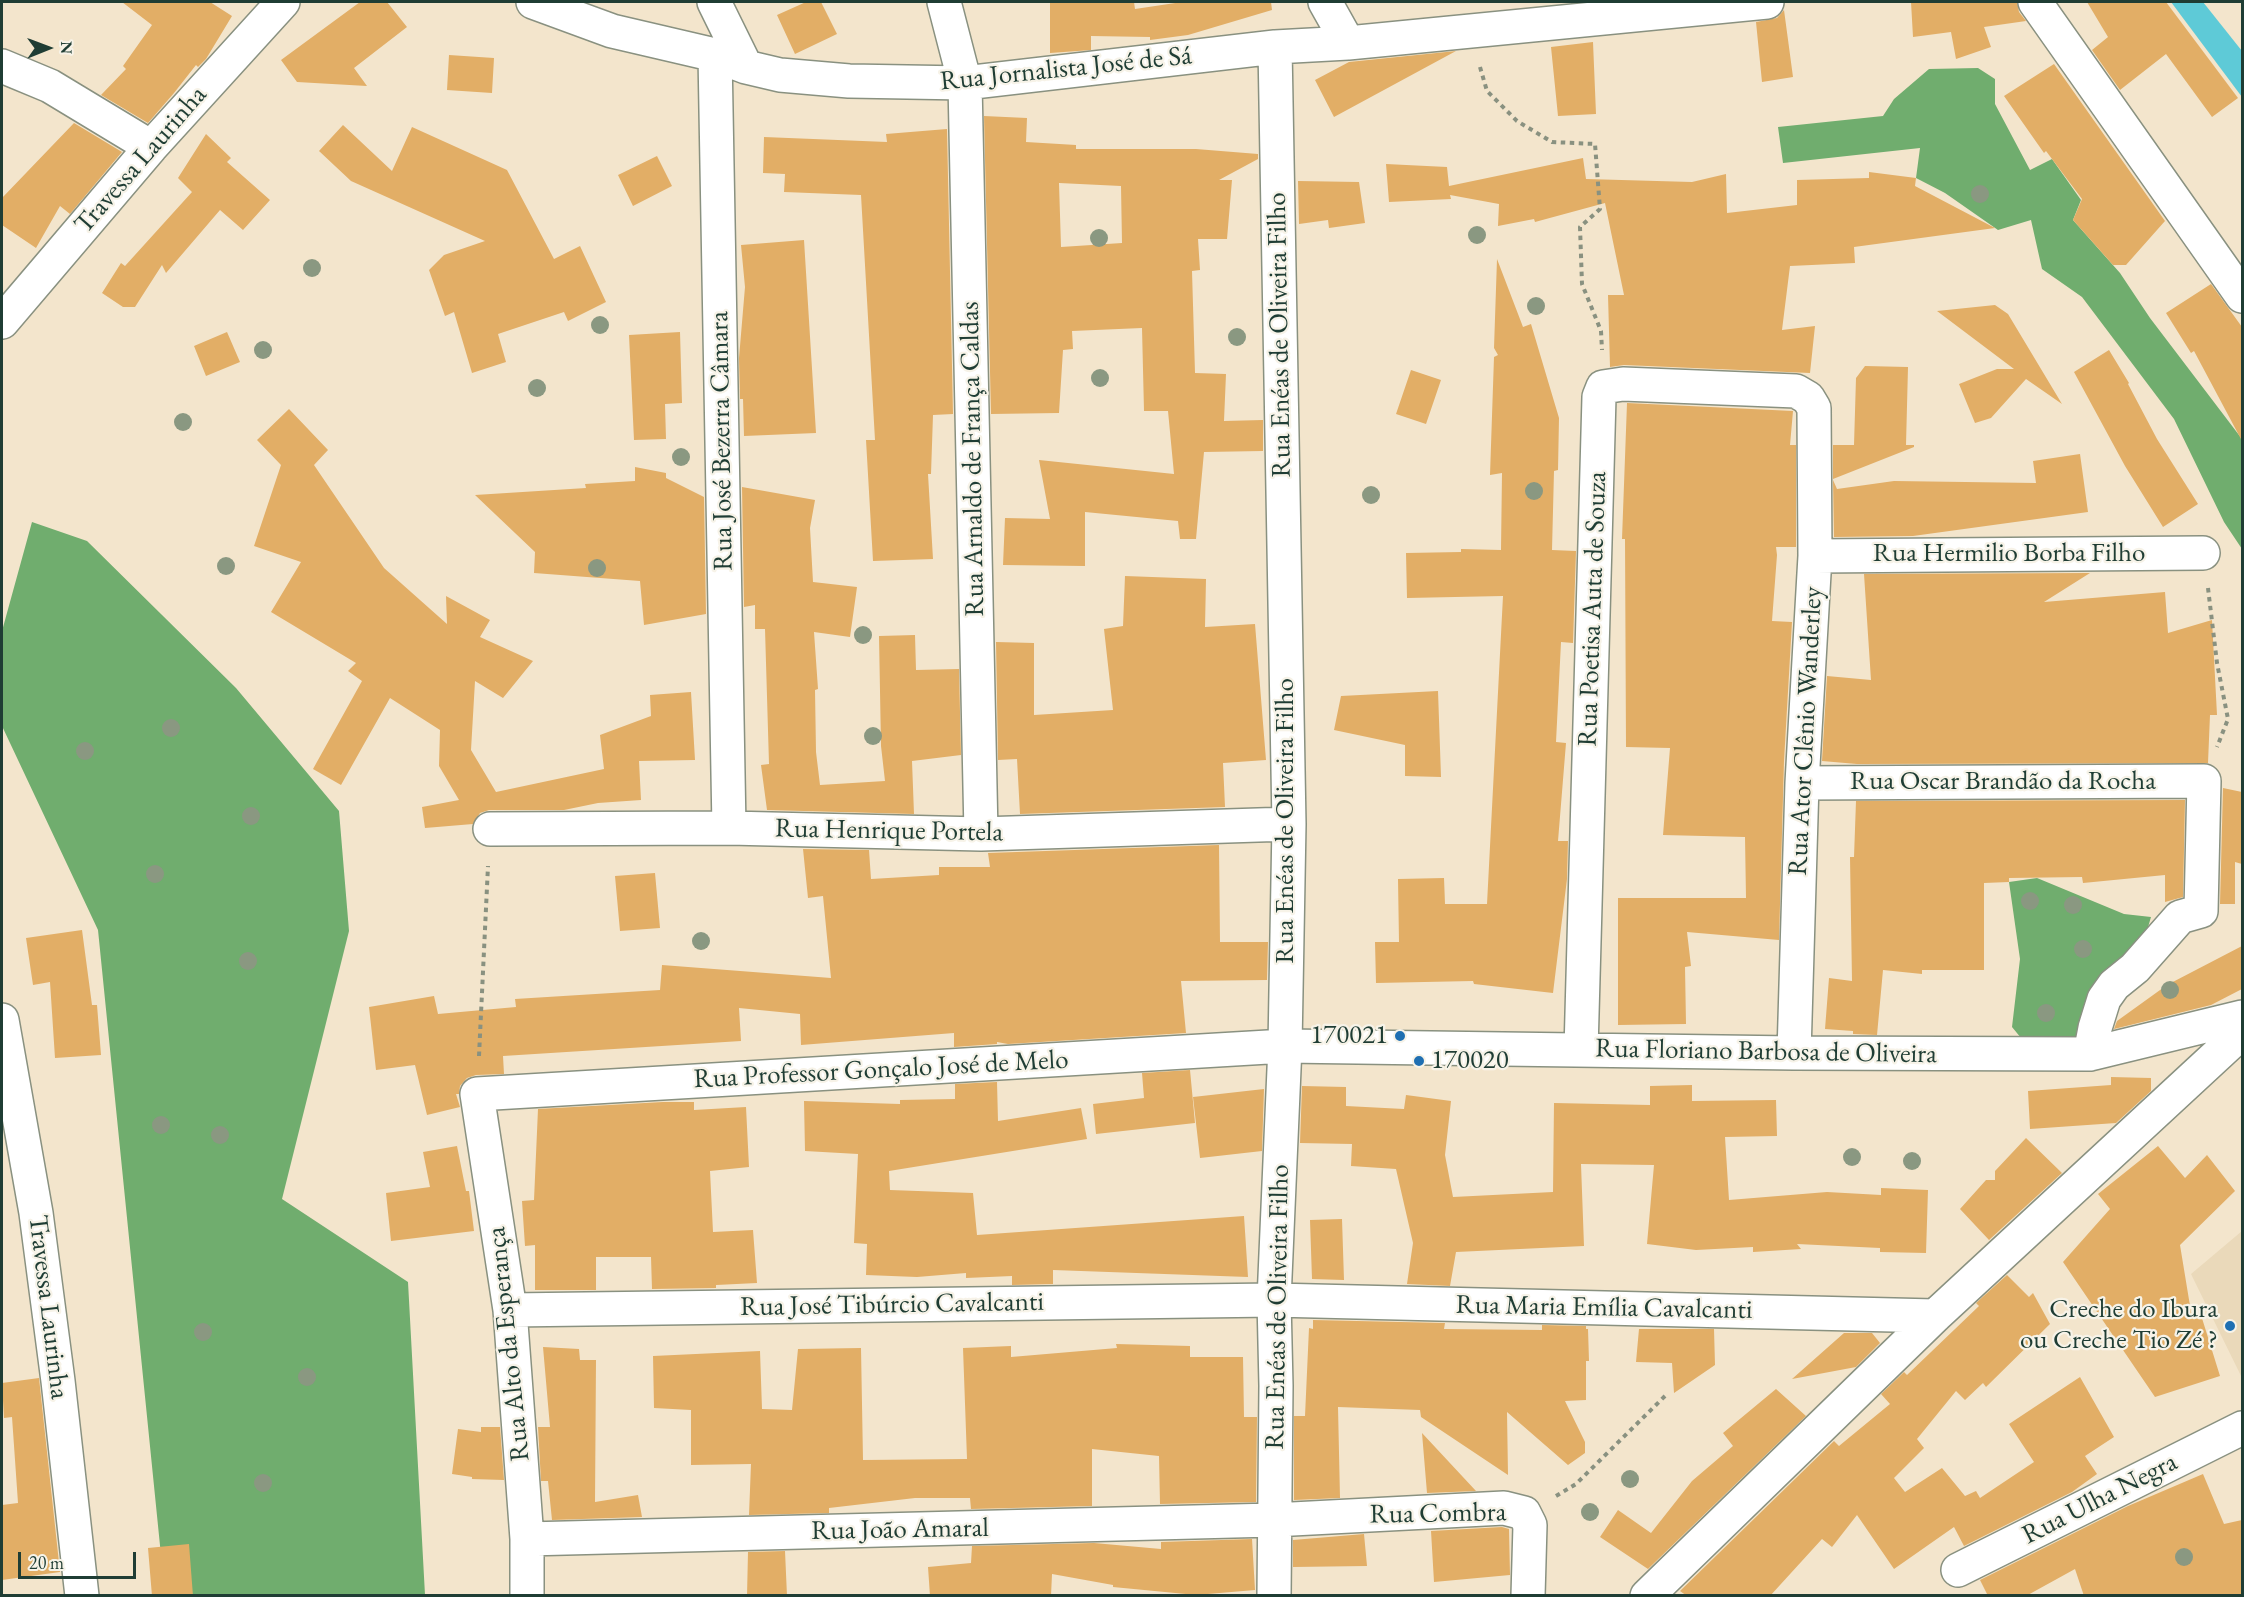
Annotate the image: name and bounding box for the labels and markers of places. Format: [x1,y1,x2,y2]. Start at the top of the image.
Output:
place label: 170021 [1310,1020,1388,1052]
marker: 170021 [1393,1029,1407,1043]
place label: 170020 [1431,1045,1509,1077]
marker: 170020 [1412,1054,1426,1068]
place label: Creche do Ibura ou Creche Tio Zé ? [2020,1294,2218,1357]
marker: Creche do Ibura ou Creche Tio Zé ? [2223,1319,2237,1333]

